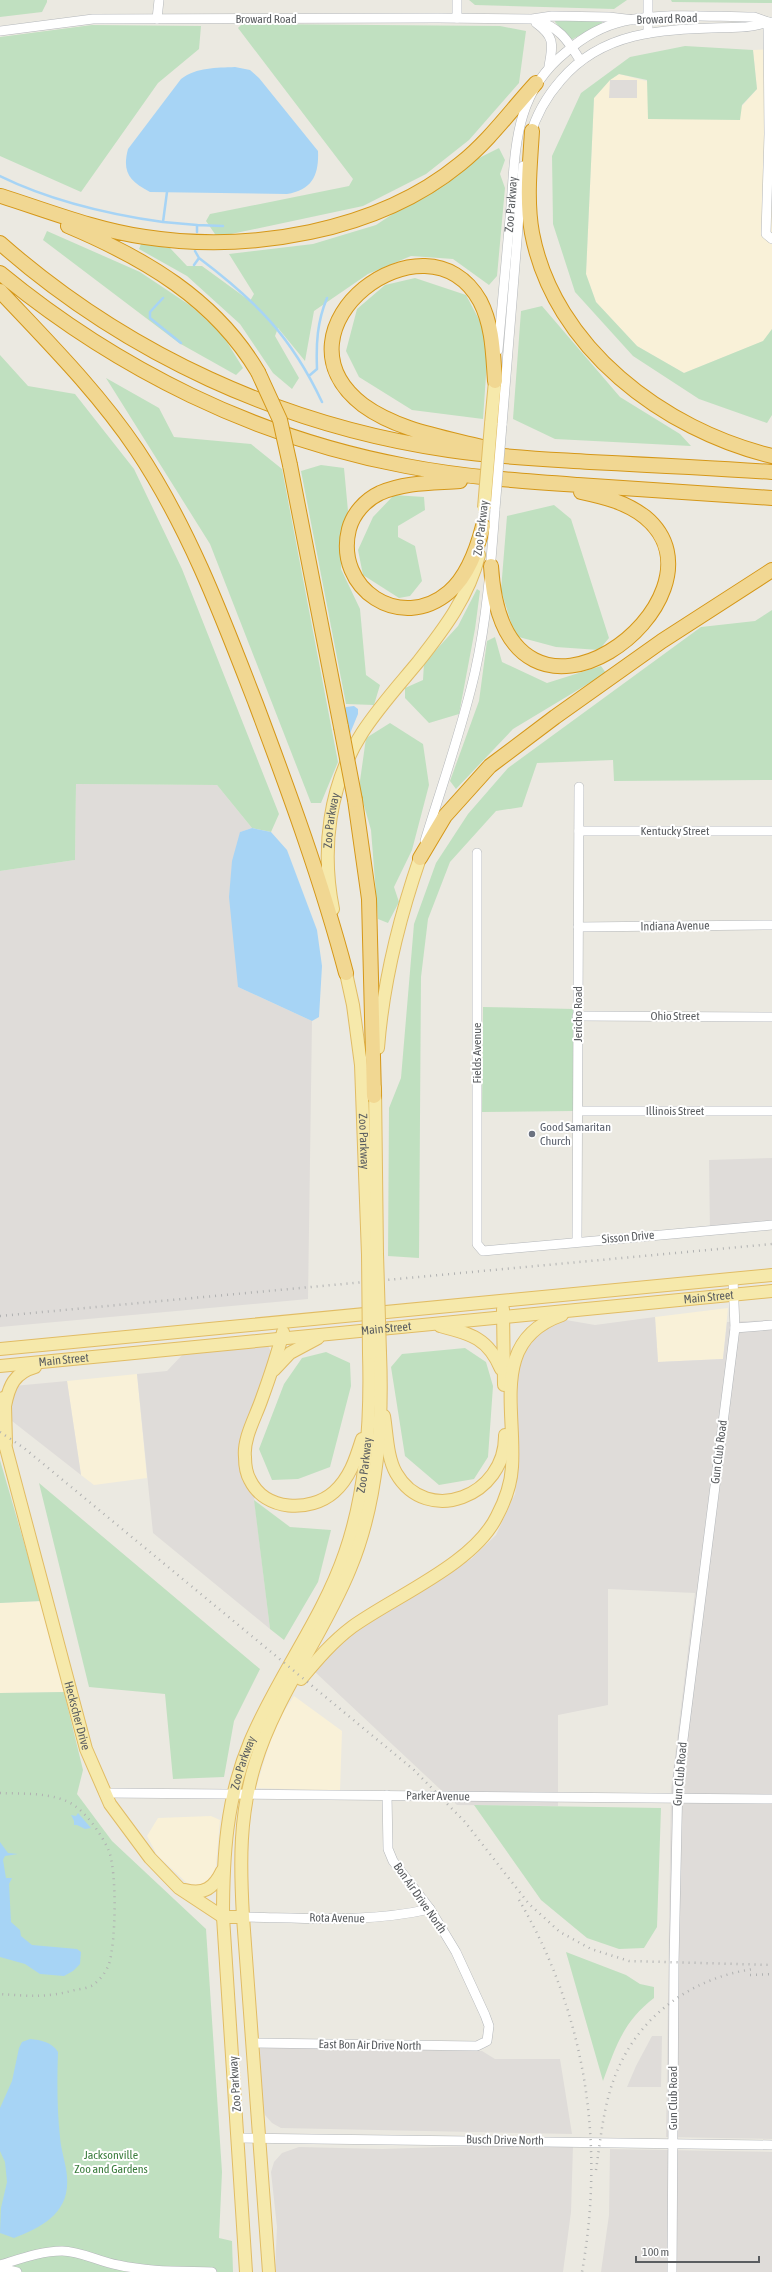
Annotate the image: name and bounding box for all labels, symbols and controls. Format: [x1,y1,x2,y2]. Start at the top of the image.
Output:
street label: Broward Road [636,11,698,27]
street label: Broward Road [235,12,297,26]
street label: Zoo Parkway [502,176,520,233]
street label: Zoo Parkway [471,499,491,557]
street label: Zoo Parkway [321,791,343,849]
street label: Kentucky Street [641,824,710,838]
street label: Indiana Avenue [640,918,710,934]
street label: Jericho Road [571,986,585,1042]
street label: Ohio Street [650,1009,700,1023]
street label: Fields Avenue [470,1023,484,1083]
street label: Illinois Street [646,1104,705,1118]
street label: Zoo Parkway [356,1113,372,1170]
place label: Good Samaritan Church [540,1120,611,1148]
marker: Good Samaritan Church [527,1129,537,1139]
street label: Sisson Drive [601,1228,655,1246]
street label: Main Street [683,1288,735,1307]
street label: Main Street [360,1319,412,1338]
street label: Main Street [38,1350,90,1369]
street label: Gun Club Road [708,1419,730,1485]
street label: Zoo Parkway [354,1437,375,1494]
street label: Heckscher Drive [61,1680,93,1751]
street label: Zoo Parkway [228,1734,259,1791]
street label: Gun Club Road [670,1741,690,1807]
street label: Parker Avenue [406,1788,470,1804]
street label: Bon Air Drive North [390,1860,450,1936]
street label: Rota Avenue [309,1911,365,1925]
street label: East Bon Air Drive North [318,2037,422,2053]
street label: Zoo Parkway [226,2056,244,2112]
street label: Gun Club Road [666,2066,680,2130]
street label: Busch Drive North [466,2132,544,2148]
park label: Jacksonville Zoo and Gardens [74,2148,148,2176]
scale bar [636,2238,759,2264]
text: 100 m [642,2245,669,2259]

